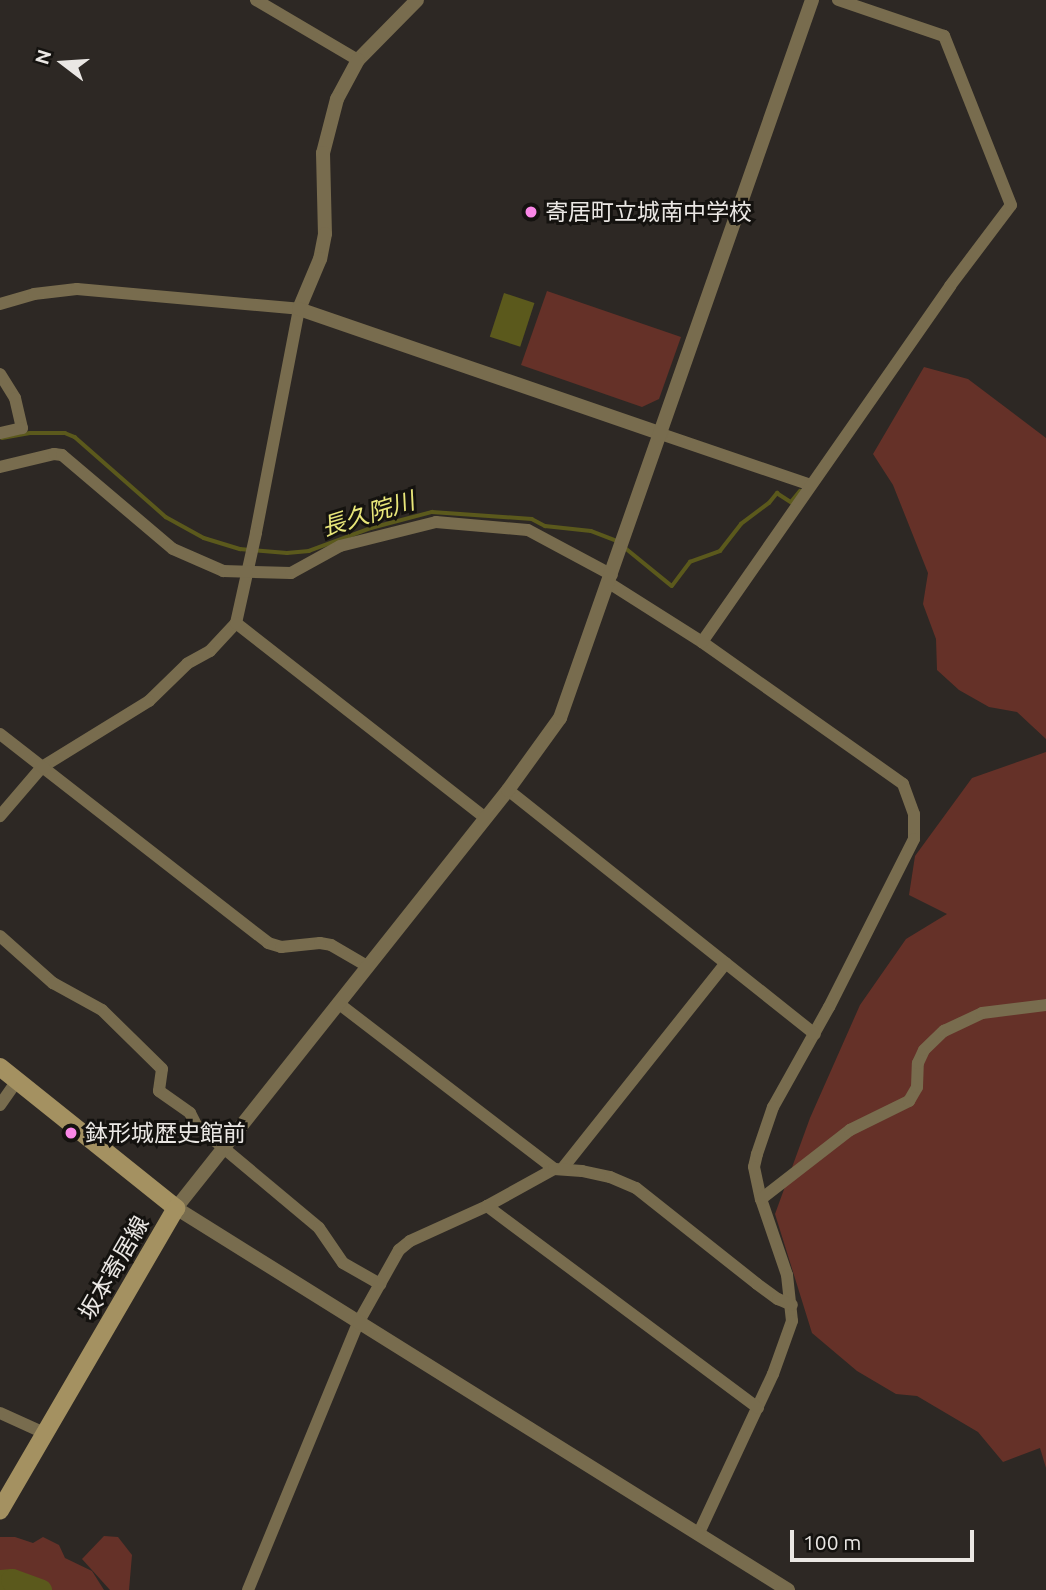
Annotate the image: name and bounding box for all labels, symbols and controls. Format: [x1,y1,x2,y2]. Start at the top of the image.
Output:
north arrow [28,28,98,98]
text: N [30,47,56,67]
place label: 寄居町立城南中学校 [545,198,752,226]
marker: 寄居町立城南中学校 [523,204,539,220]
water label: 長久院川 [318,486,418,542]
place label: 鉢形城歴史館前 [85,1119,246,1147]
marker: 鉢形城歴史館前 [63,1125,79,1141]
street label: 坂本寄居線 [73,1211,155,1325]
scale bar [794,1516,978,1560]
text: 100 m [803,1530,861,1554]

